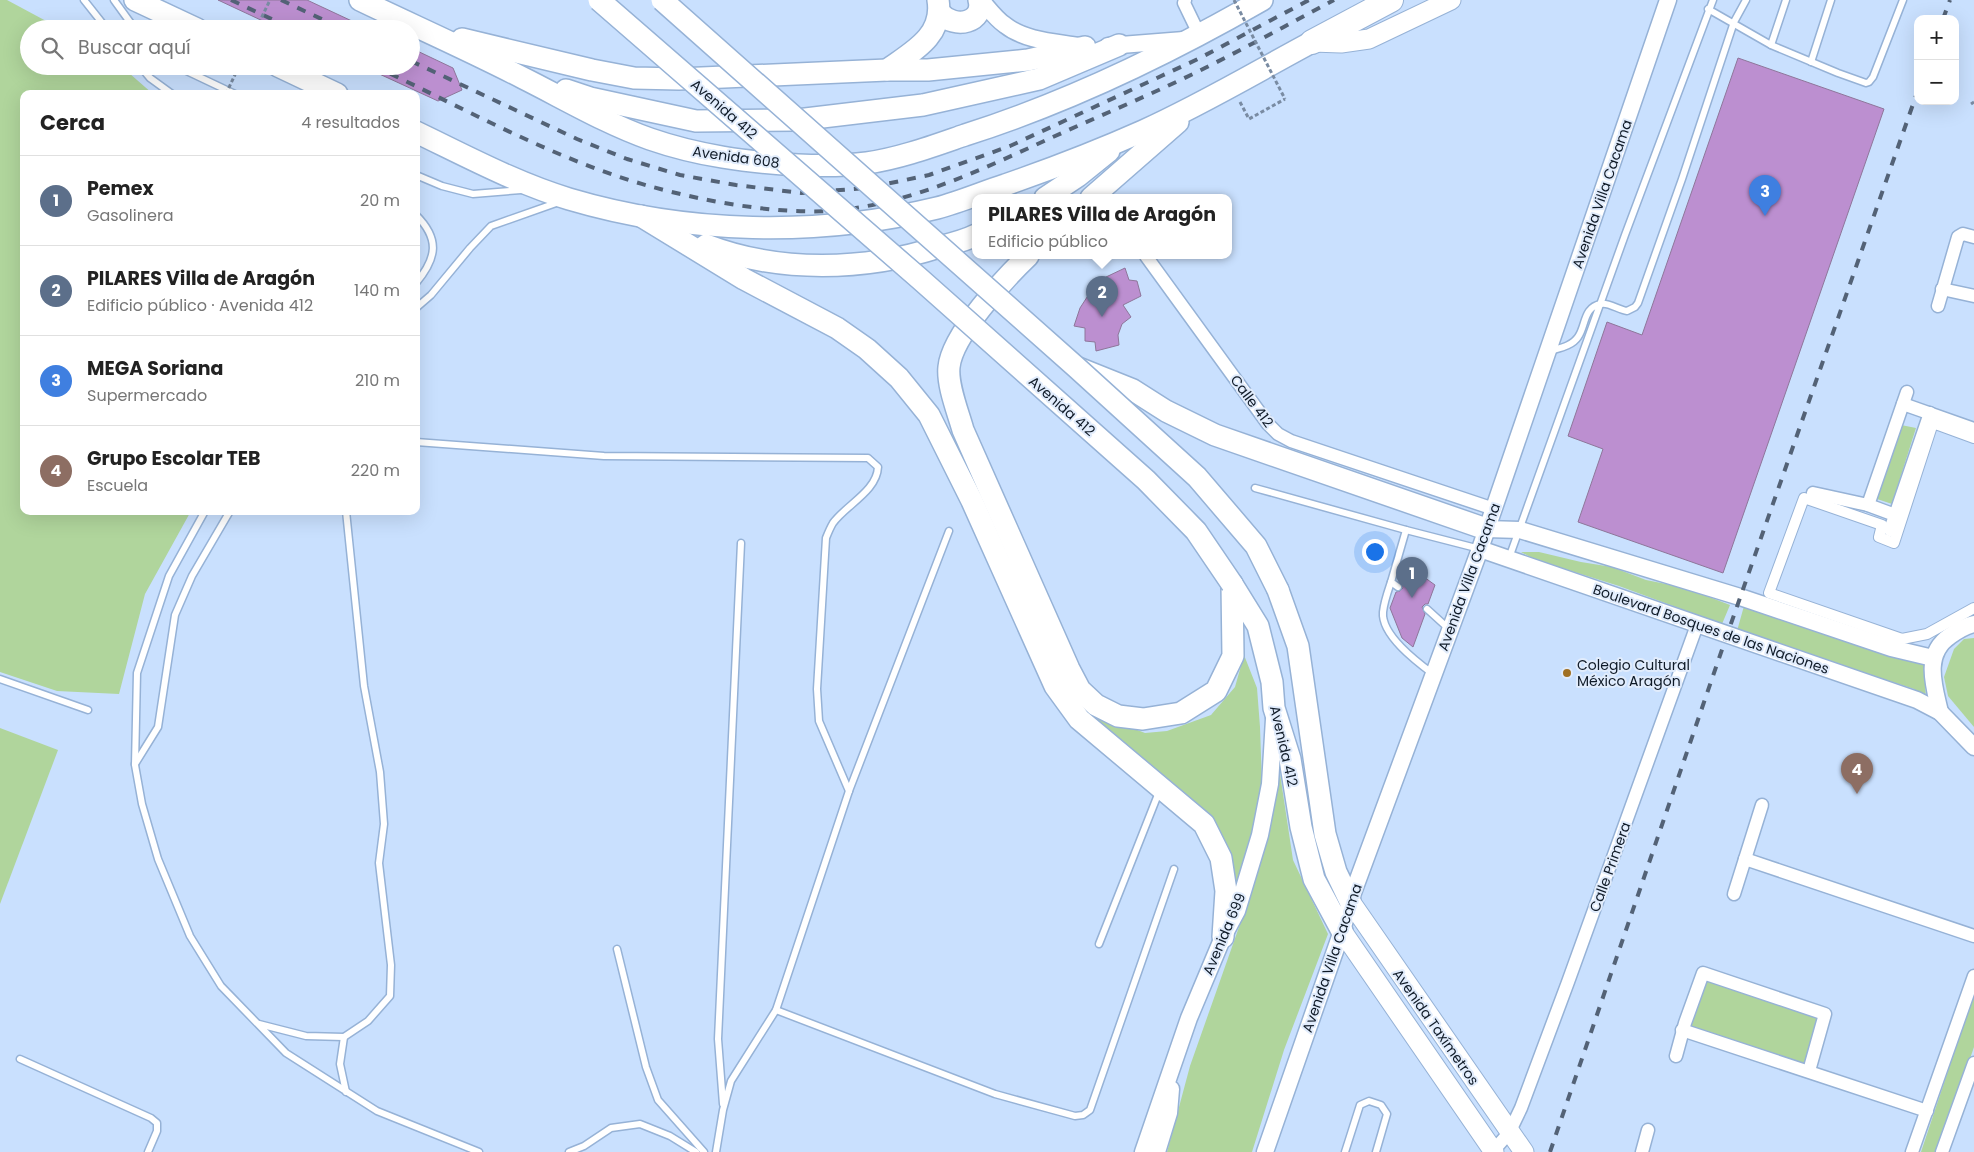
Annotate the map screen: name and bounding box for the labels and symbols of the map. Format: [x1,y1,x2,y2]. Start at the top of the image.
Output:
street label: Avenida 412 [686,74,762,144]
street label: Avenida Villa Cacama [1567,117,1637,271]
street label: Avenida 608 [691,141,781,173]
pin: 3 [1749,175,1781,216]
pin: 2 [1086,276,1118,317]
street label: Avenida 412 [1024,371,1100,441]
street label: Calle 412 [1226,371,1278,431]
street label: Avenida Villa Cacama [1433,500,1505,654]
your location [1362,539,1388,565]
pin: 1 [1396,557,1428,598]
street label: Boulevard Bosques de las Naciones [1590,579,1832,679]
place label: Colegio Cultural México Aragón [1577,655,1690,691]
marker: Colegio Cultural México Aragón [1561,667,1573,679]
street label: Avenida 412 [1265,704,1303,788]
pin: 4 [1841,753,1873,794]
street label: Calle Primera [1585,819,1635,915]
street label: Avenida Villa Cacama [1297,881,1367,1035]
street label: Avenida 699 [1198,890,1250,978]
street label: Avenida Taxímetros [1388,965,1484,1089]

